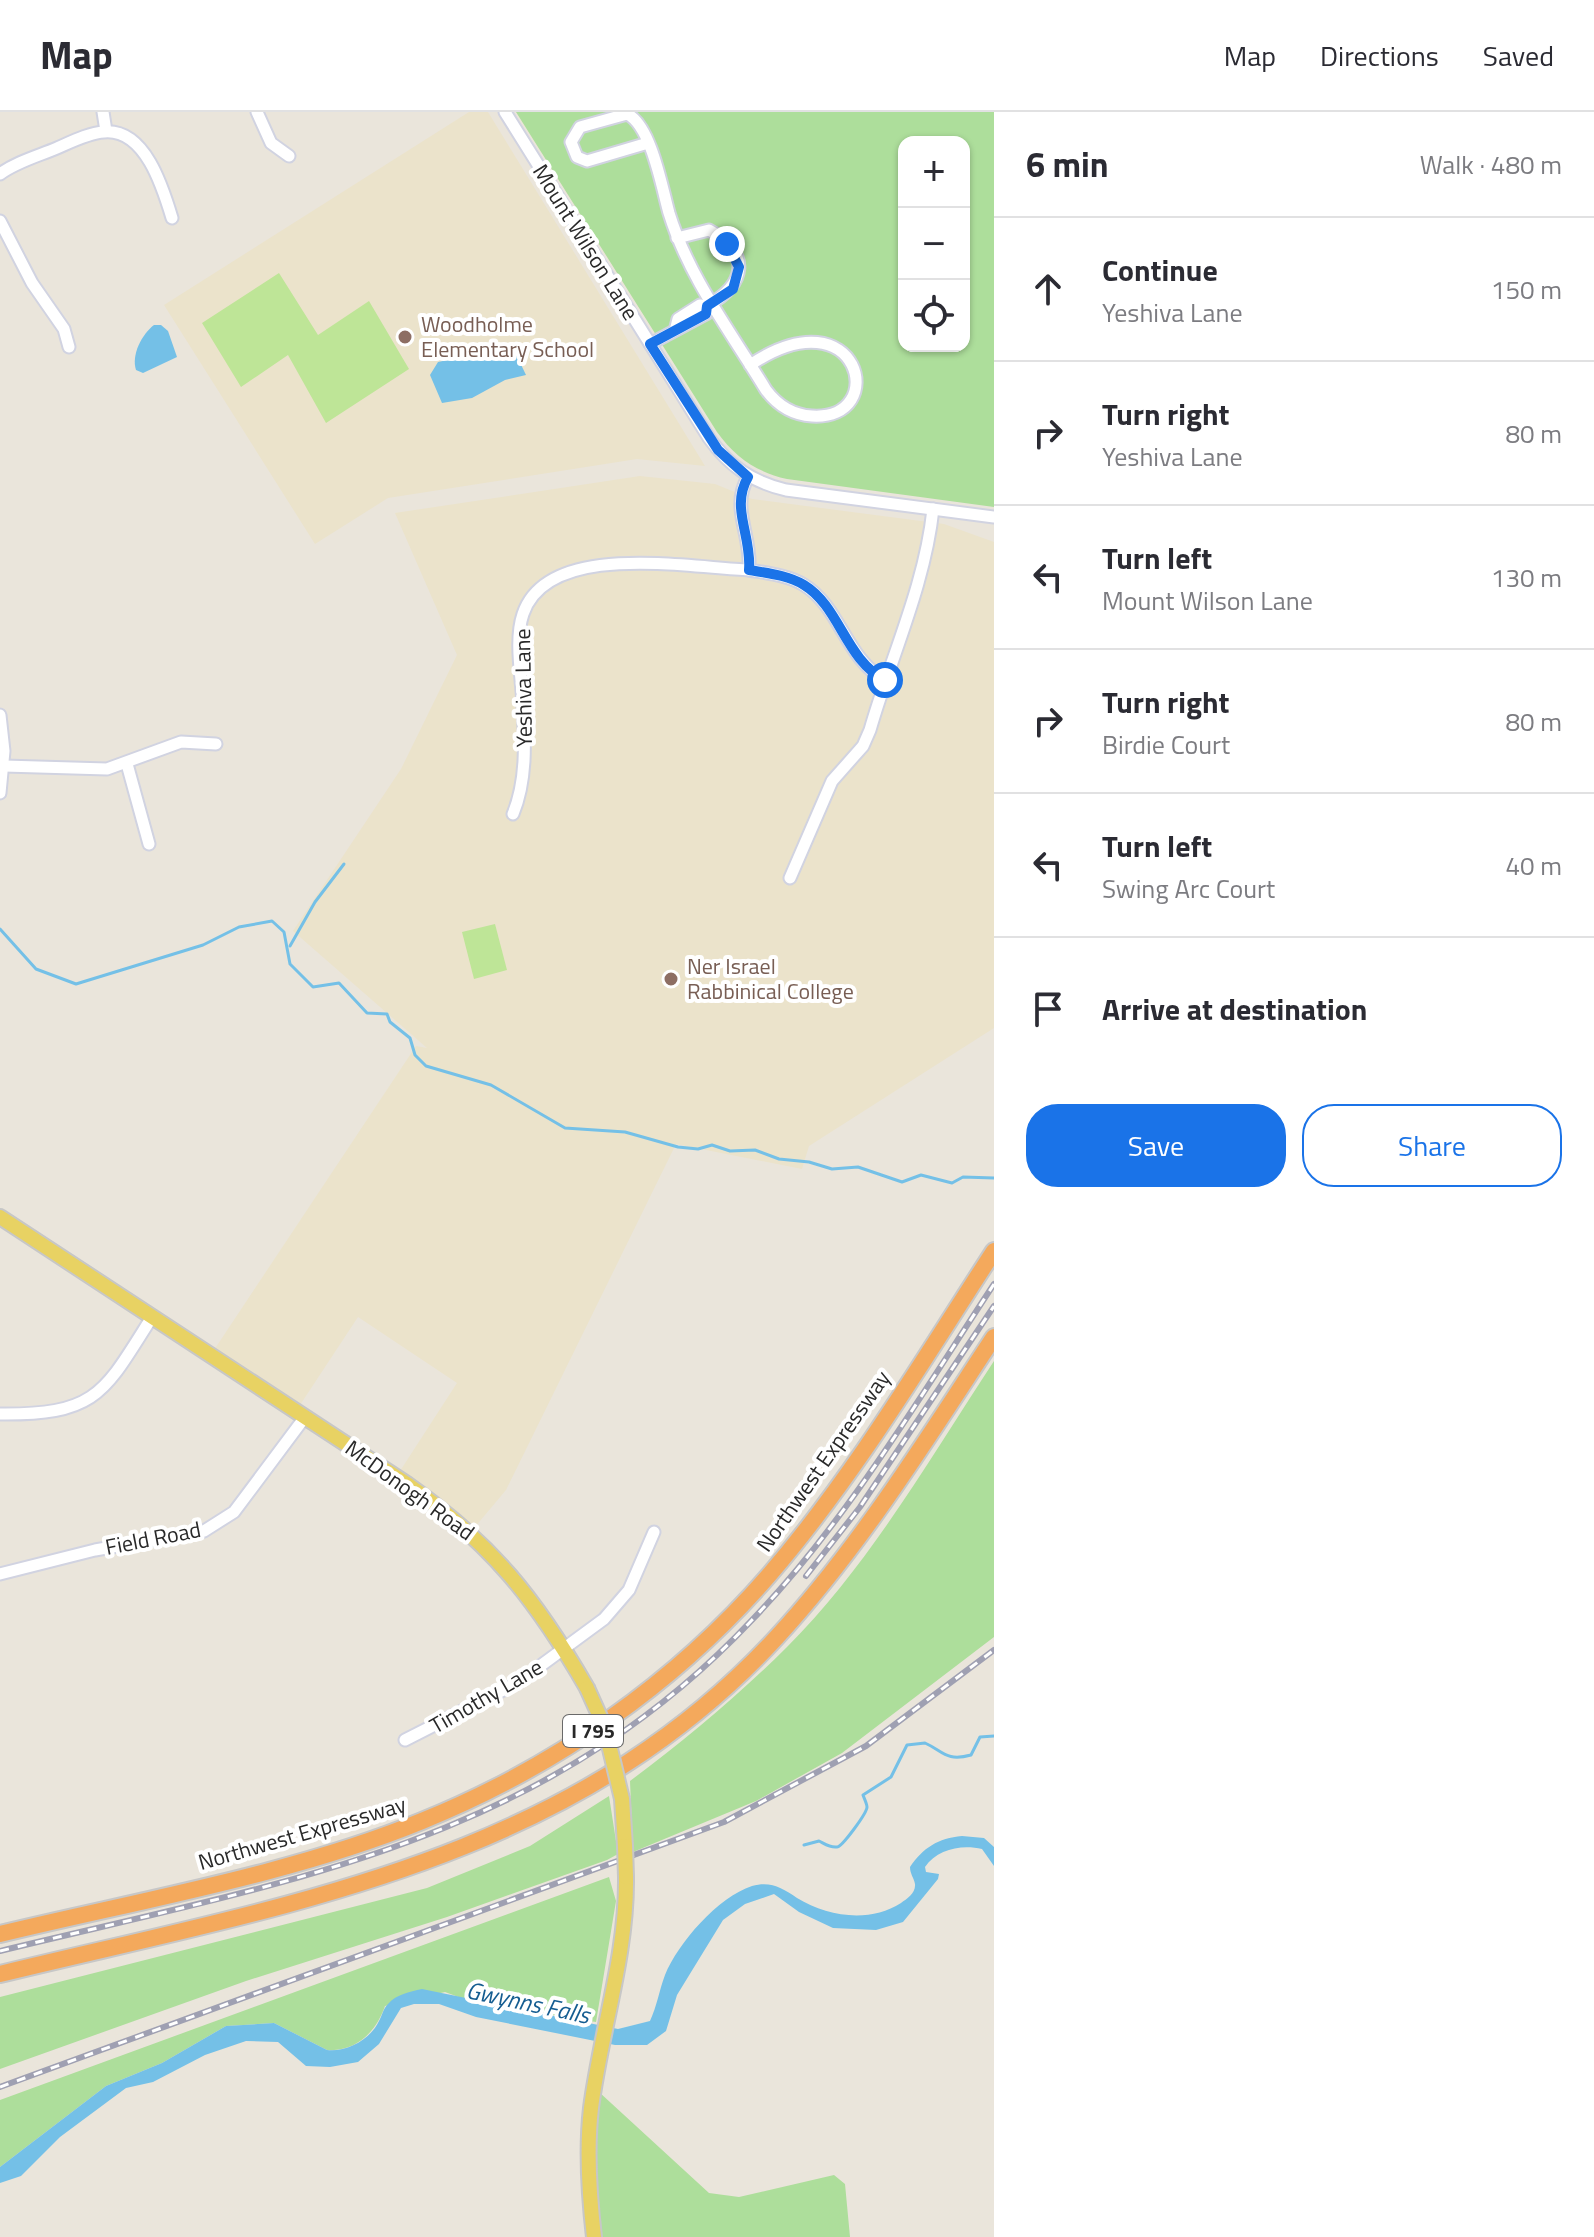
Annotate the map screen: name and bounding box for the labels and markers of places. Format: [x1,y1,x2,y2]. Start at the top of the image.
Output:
place label: Woodholme Elementary School [421,307,594,366]
marker: Woodholme Elementary School [396,328,414,346]
place label: Ner Israel Rabbinical College [687,949,854,1008]
marker: Ner Israel Rabbinical College [662,970,680,988]

